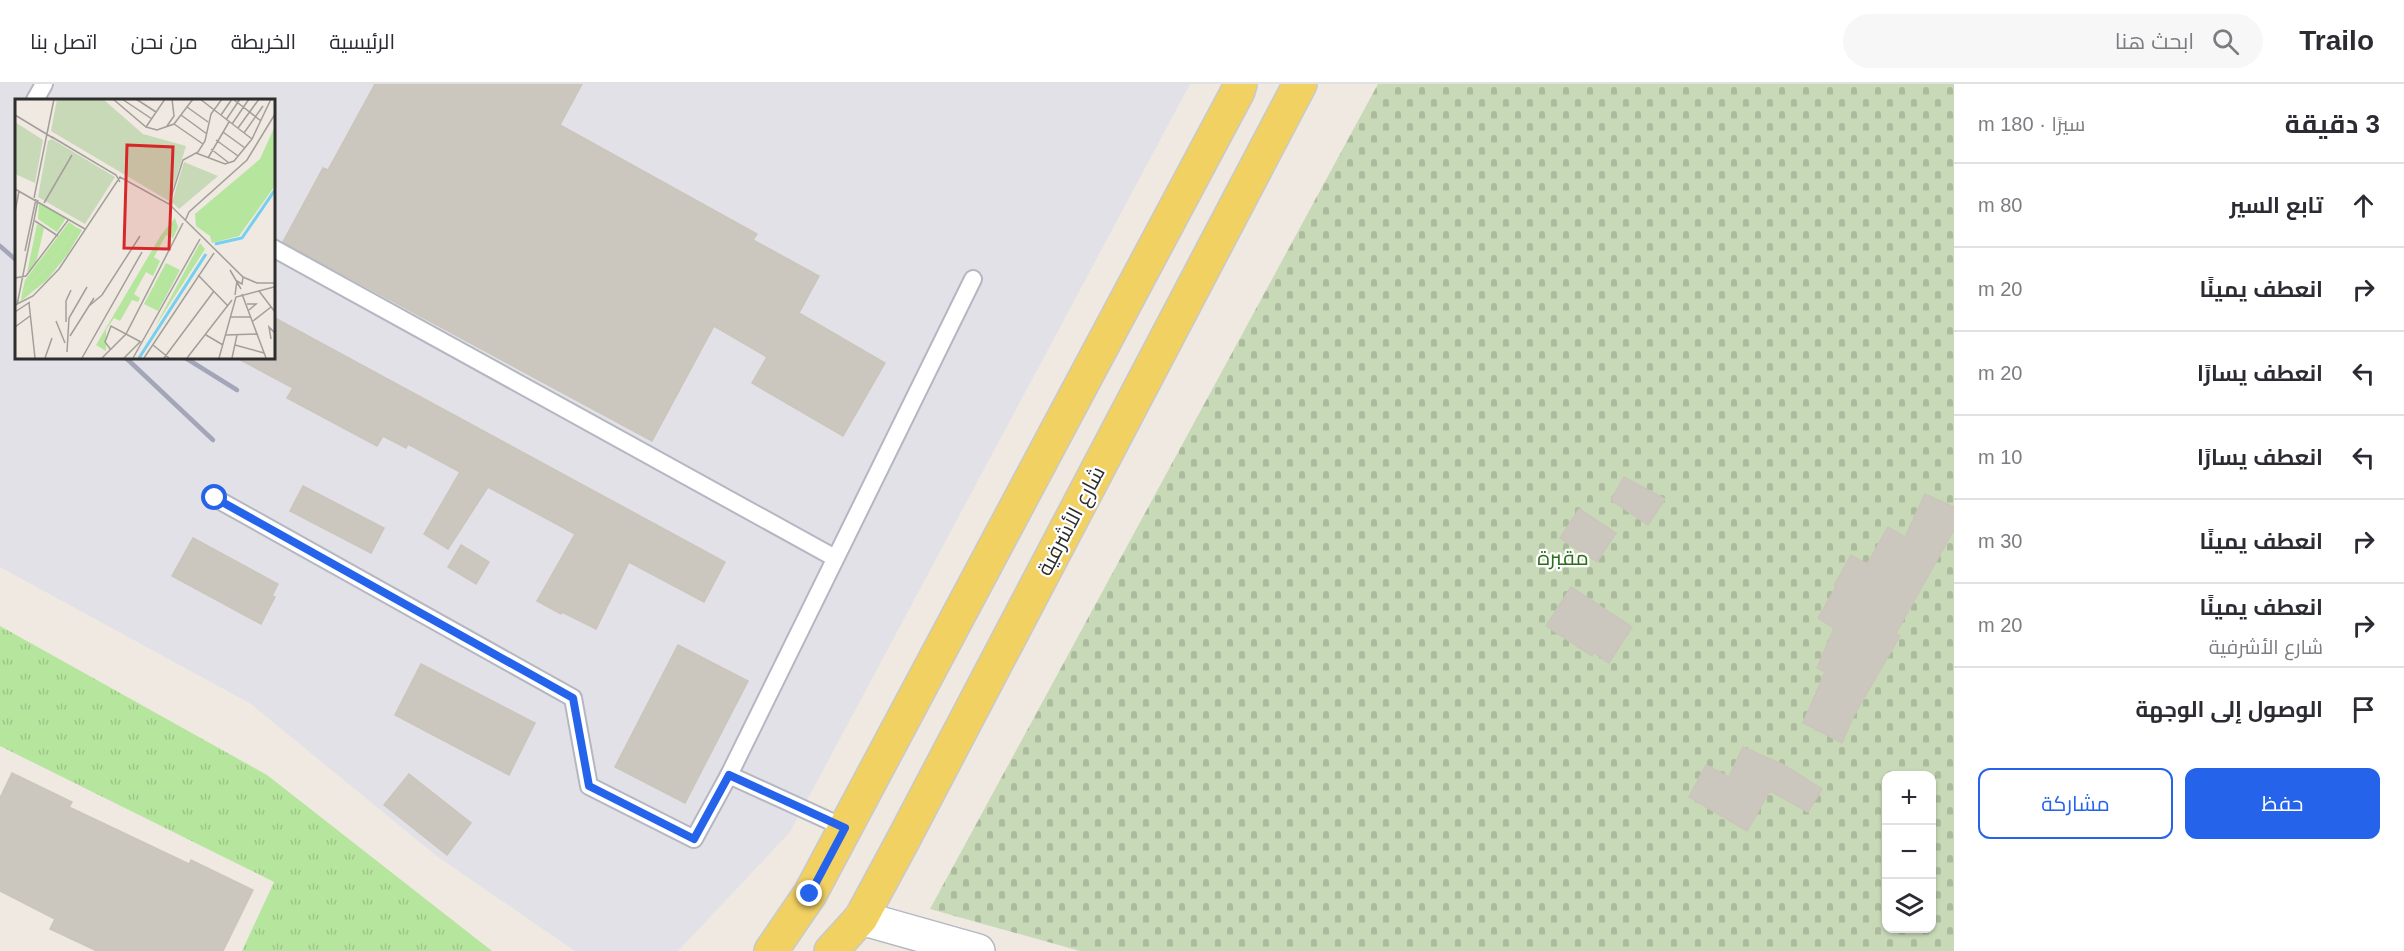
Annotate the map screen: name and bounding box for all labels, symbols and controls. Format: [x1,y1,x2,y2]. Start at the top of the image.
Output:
search box [1843,14,2263,68]
icon: search [2209,25,2242,58]
text: Trailo [2299,25,2374,56]
text: ابحث هنا [2115,29,2194,54]
text: اتصل بنا [30,30,98,53]
text: من نحن [131,30,198,53]
text: الخريطة [231,30,296,53]
text: الرئيسية [329,30,395,53]
inset map [15,99,274,358]
text: 3 دقيقة [2285,109,2380,139]
text: سيرًا · 180 m [1978,113,2085,135]
icon: ahead [2347,189,2380,222]
text: تابع السير [2229,193,2323,218]
text: 80 m [1978,194,2022,216]
icon: right [2347,273,2380,306]
text: انعطف يمينًا [2200,277,2323,302]
text: 20 m [1978,278,2022,300]
icon: left [2347,357,2380,390]
text: انعطف يسارًا [2197,361,2323,386]
text: 20 m [1978,362,2022,384]
icon: left [2347,441,2380,474]
text: انعطف يسارًا [2197,445,2323,470]
text: 10 m [1978,446,2022,468]
street label: شارع الأشرفية [1032,462,1112,581]
route start [201,484,227,510]
icon: right [2347,525,2380,558]
text: انعطف يمينًا [2200,529,2323,554]
text: 30 m [1978,530,2022,552]
park label: مقبرة [1537,546,1589,570]
text: انعطف يمينًا [2200,595,2323,620]
icon: right [2347,609,2380,642]
text: 20 m [1978,614,2022,636]
text: شارع الأشرفية [2209,636,2323,658]
icon: arrive [2347,693,2380,726]
text: الوصول إلى الوجهة [2136,697,2323,722]
button: مشاركة [1978,768,2173,839]
button: حفظ [2185,768,2380,839]
map controls [1882,771,1936,933]
button: + [1882,771,1936,825]
button: − [1882,825,1936,879]
button: layers [1882,879,1936,933]
route end [796,880,822,906]

